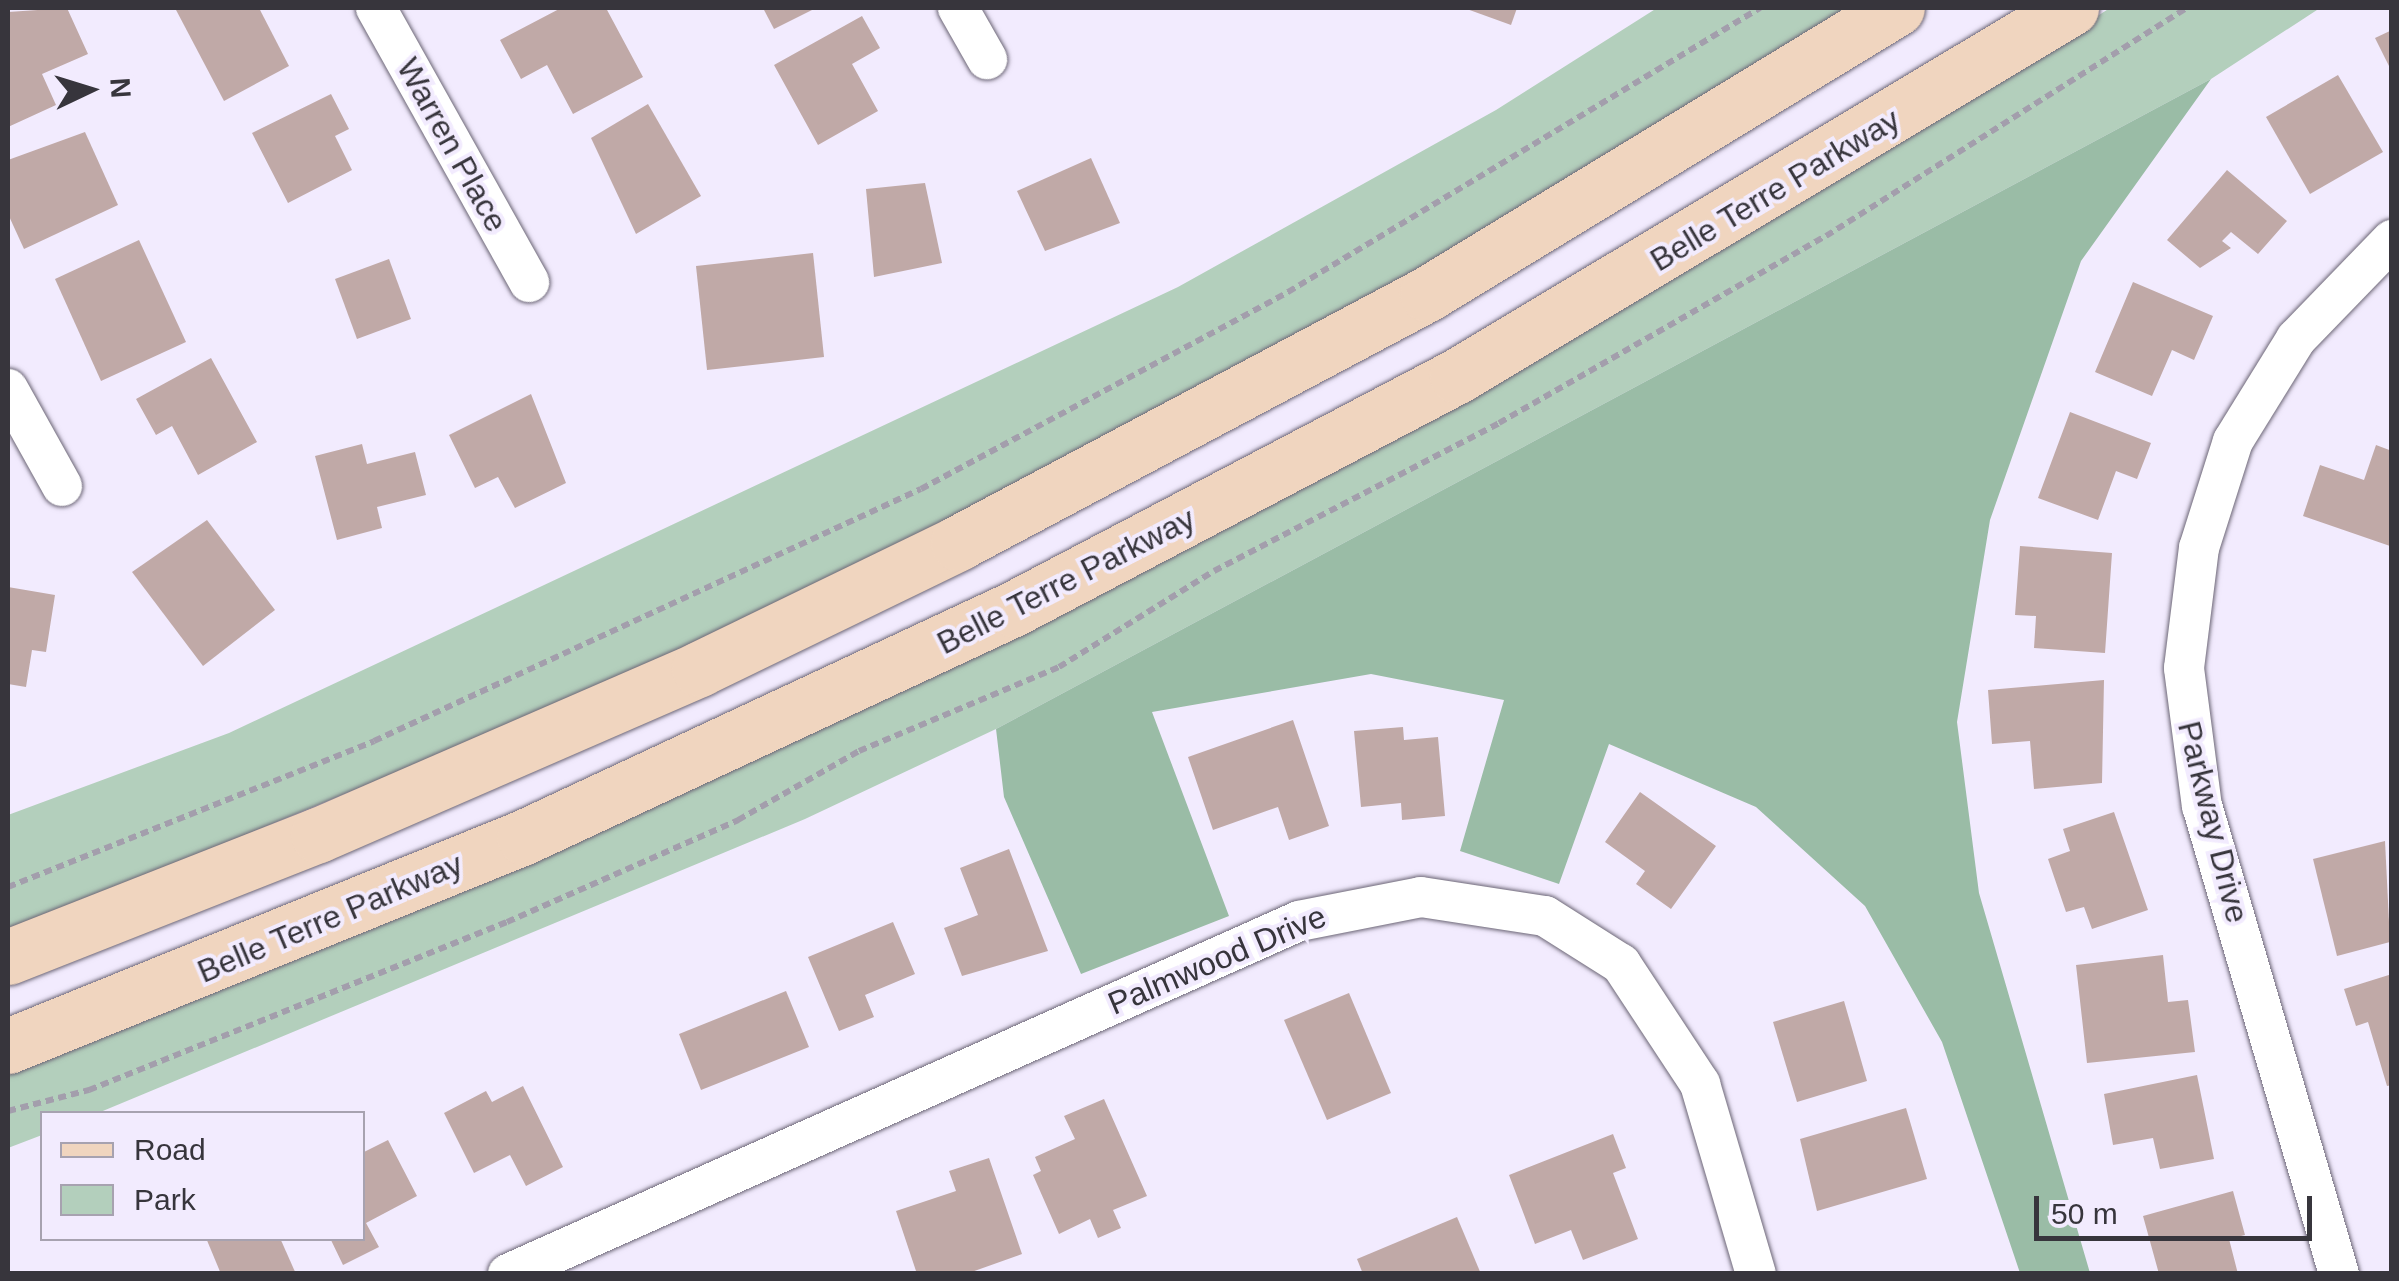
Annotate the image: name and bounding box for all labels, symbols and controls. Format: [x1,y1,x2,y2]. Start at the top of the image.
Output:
north arrow [40,40,140,140]
street label: Warren Place [389,51,515,239]
text: N [104,77,137,99]
street label: Belle Terre Parkway [1643,100,1907,280]
street label: Belle Terre Parkway [931,499,1201,663]
street label: Parkway Drive [2169,717,2257,927]
street label: Belle Terre Parkway [192,845,468,991]
street label: Palmwood Drive [1102,897,1332,1023]
legend [40,1111,365,1241]
text: Road [134,1133,206,1166]
scale bar [2039,1176,2316,1238]
text: Park [134,1183,196,1216]
text: 50 m [2051,1197,2118,1230]

